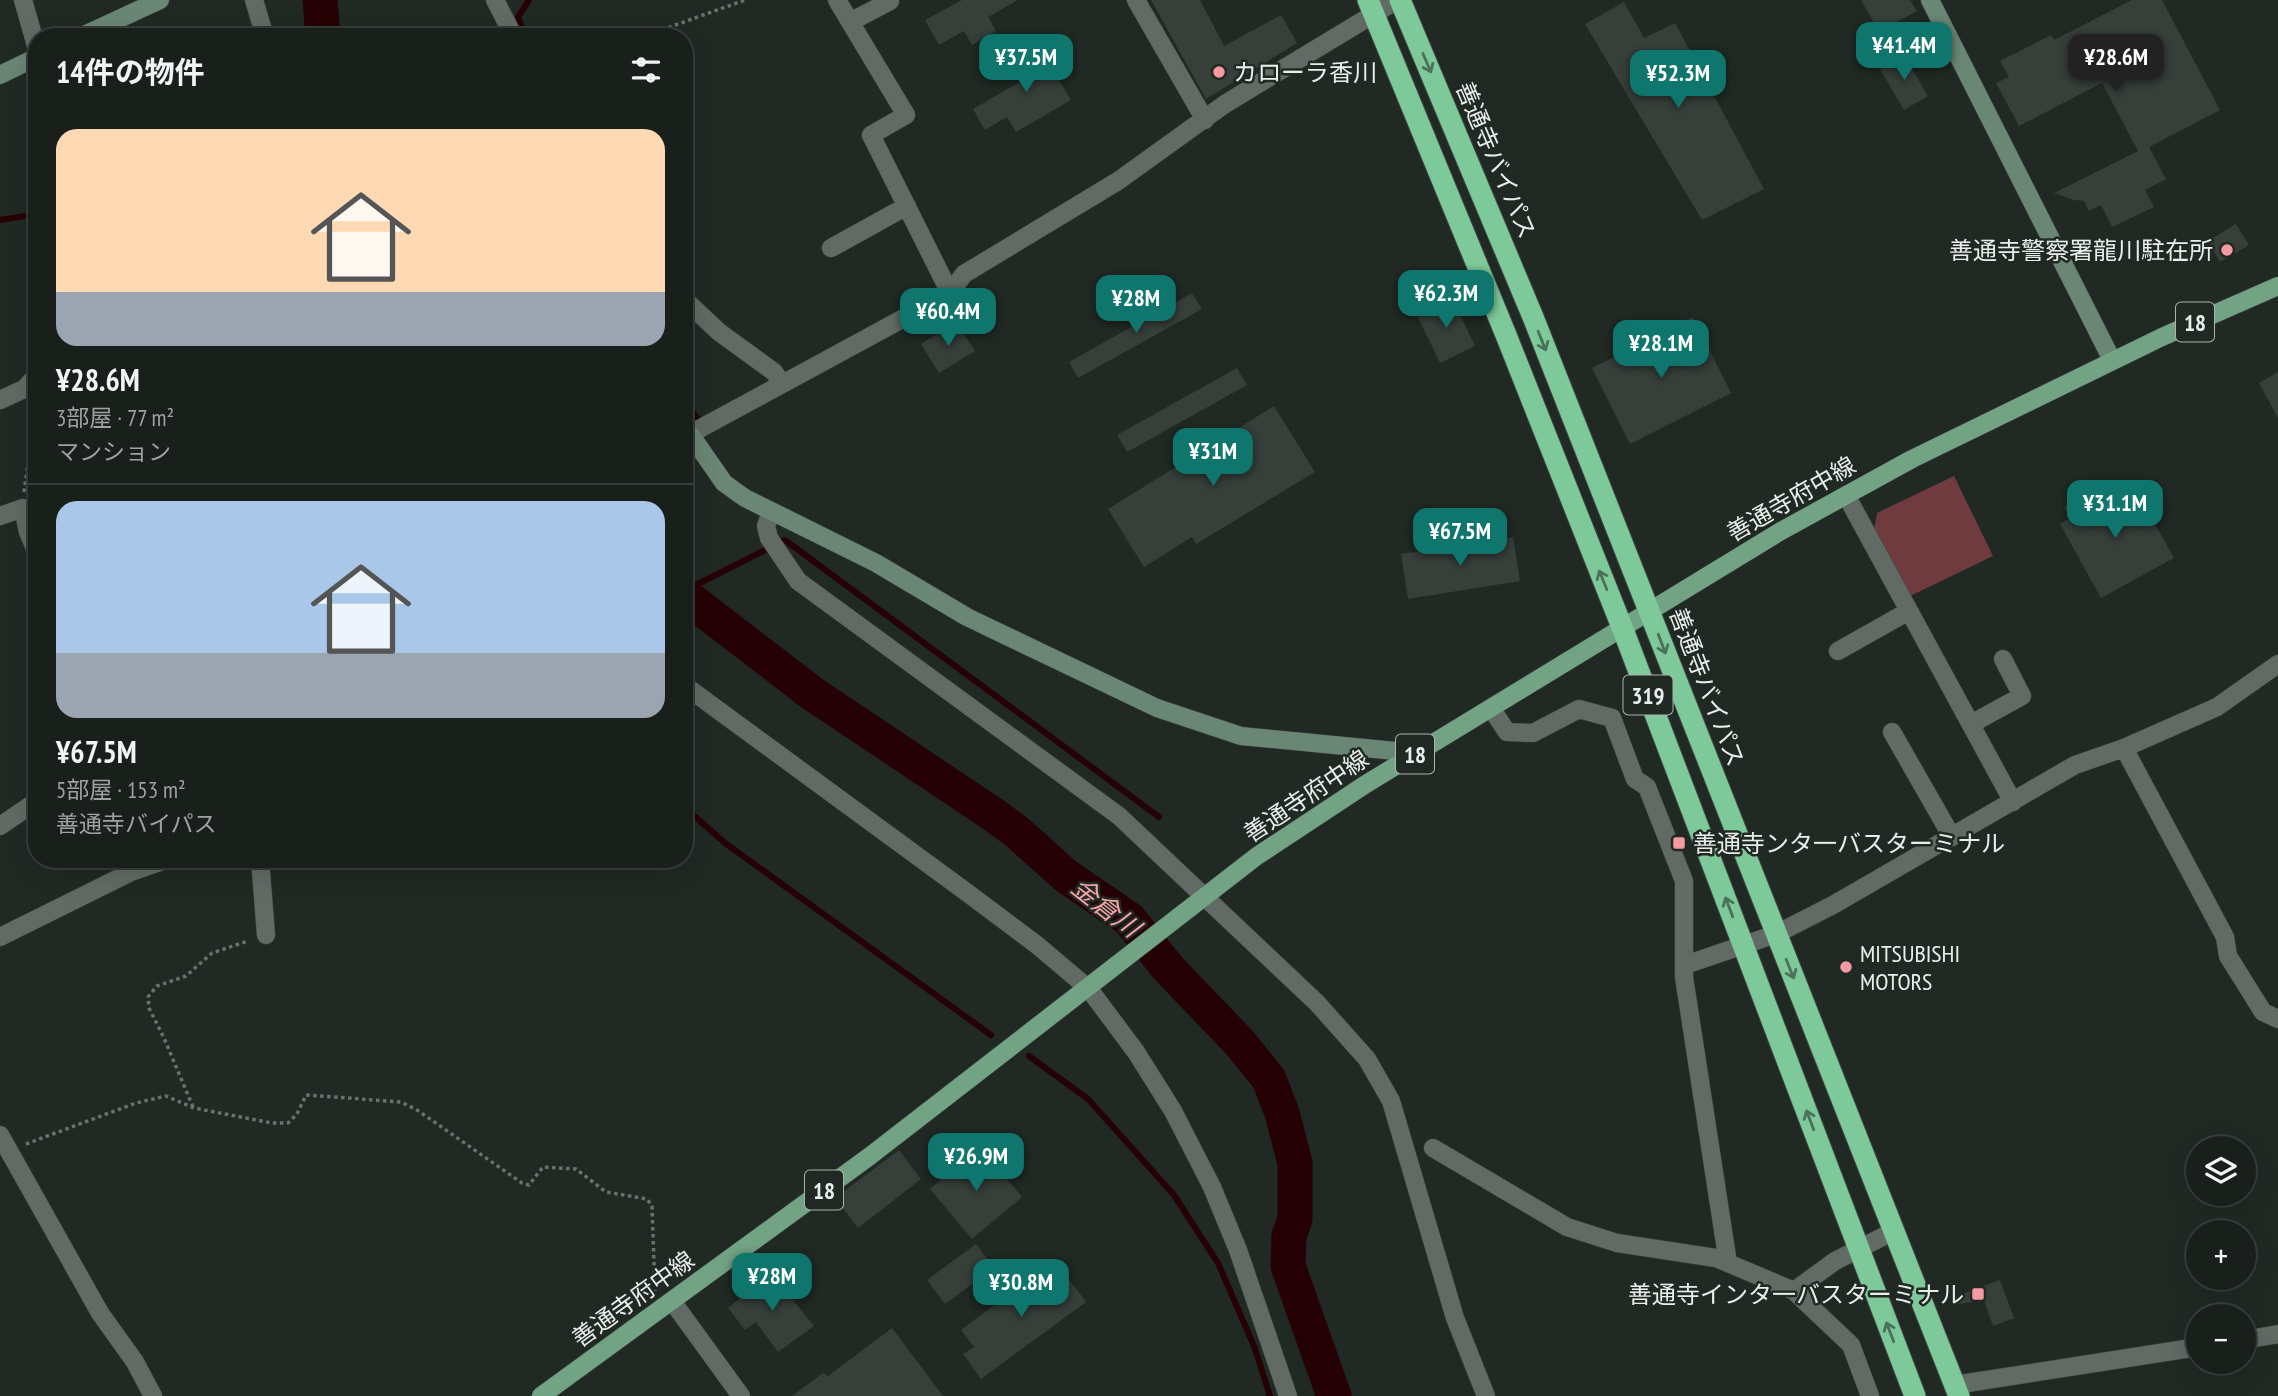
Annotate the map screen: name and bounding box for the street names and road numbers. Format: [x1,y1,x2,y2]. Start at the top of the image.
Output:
street label: 善通寺バイパス [1449,77,1543,243]
road number: 18 [2176,302,2214,342]
street label: 善通寺府中線 [1721,450,1861,548]
street label: 善通寺バイパス [1663,603,1751,771]
road number: 319 [1624,676,1672,715]
road number: 18 [1396,734,1434,774]
street label: 善通寺府中線 [1238,743,1374,849]
road number: 18 [805,1170,843,1210]
street label: 善通寺府中線 [566,1244,700,1354]

